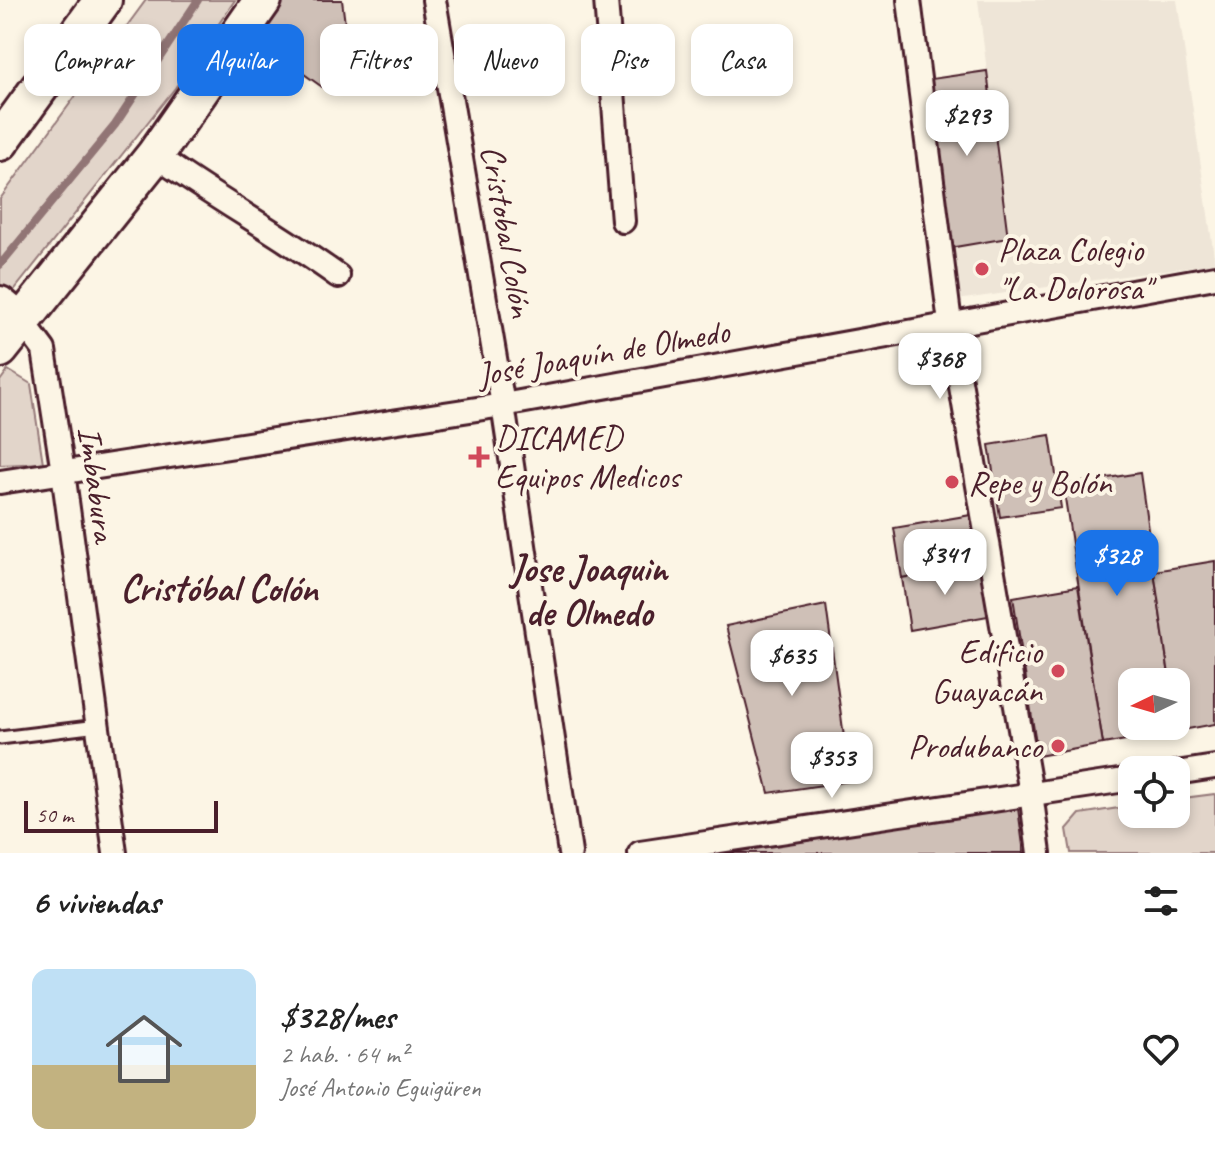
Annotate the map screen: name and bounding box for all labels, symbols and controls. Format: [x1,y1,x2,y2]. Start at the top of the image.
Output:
chip: Comprar [24,24,161,96]
chip: Alquilar [177,24,304,96]
chip: Filtros [320,24,438,96]
chip: Nuevo [454,24,565,96]
chip: Piso [581,24,675,96]
chip: Casa [691,24,793,96]
pin: $293 [920,90,1014,158]
text: $293 [944,99,990,132]
street label: Cristobal Colón [471,142,544,322]
place label: Plaza Colegio "La Dolorosa" [998,228,1157,310]
marker: Plaza Colegio "La Dolorosa" [973,260,991,278]
street label: José Joaquín de Olmedo [472,309,734,396]
pin: $368 [893,333,987,401]
text: $368 [916,342,964,375]
place label: DICAMED Equipos Medicos [495,416,683,498]
street label: Imbabura [68,424,127,547]
marker: DICAMED Equipos Medicos [470,448,488,466]
place label: Repe y Bolón [968,461,1113,504]
marker: Repe y Bolón [943,473,961,491]
pin: $341 [898,529,992,597]
pin: $328 [1070,530,1164,598]
text: $341 [922,538,968,571]
text: $328 [1094,539,1140,572]
district label: Jose Joaquin de Olmedo [508,545,670,636]
district label: Cristóbal Colón [120,565,319,612]
pin: $635 [745,630,839,698]
place label: Edificio Guayacán [932,630,1044,712]
text: $635 [769,639,815,672]
marker: Edificio Guayacán [1049,662,1067,680]
north arrow [1118,668,1190,740]
map controls [1118,668,1190,828]
place label: Produbanco [908,725,1044,768]
pin: $353 [785,732,879,800]
marker: Produbanco [1049,737,1067,755]
text: $353 [809,741,855,774]
button: locate [1118,756,1190,828]
scale bar [24,797,218,833]
text: 50 m [36,801,73,829]
icon: filters [1139,879,1183,923]
text: 6 viviendas [32,880,160,923]
text: $328/mes [280,995,395,1038]
icon: home [96,1001,192,1097]
icon: heart [1139,1027,1183,1071]
text: 2 hab. · 64 m² [280,1038,408,1071]
text: José Antonio Eguigüren [280,1071,481,1104]

